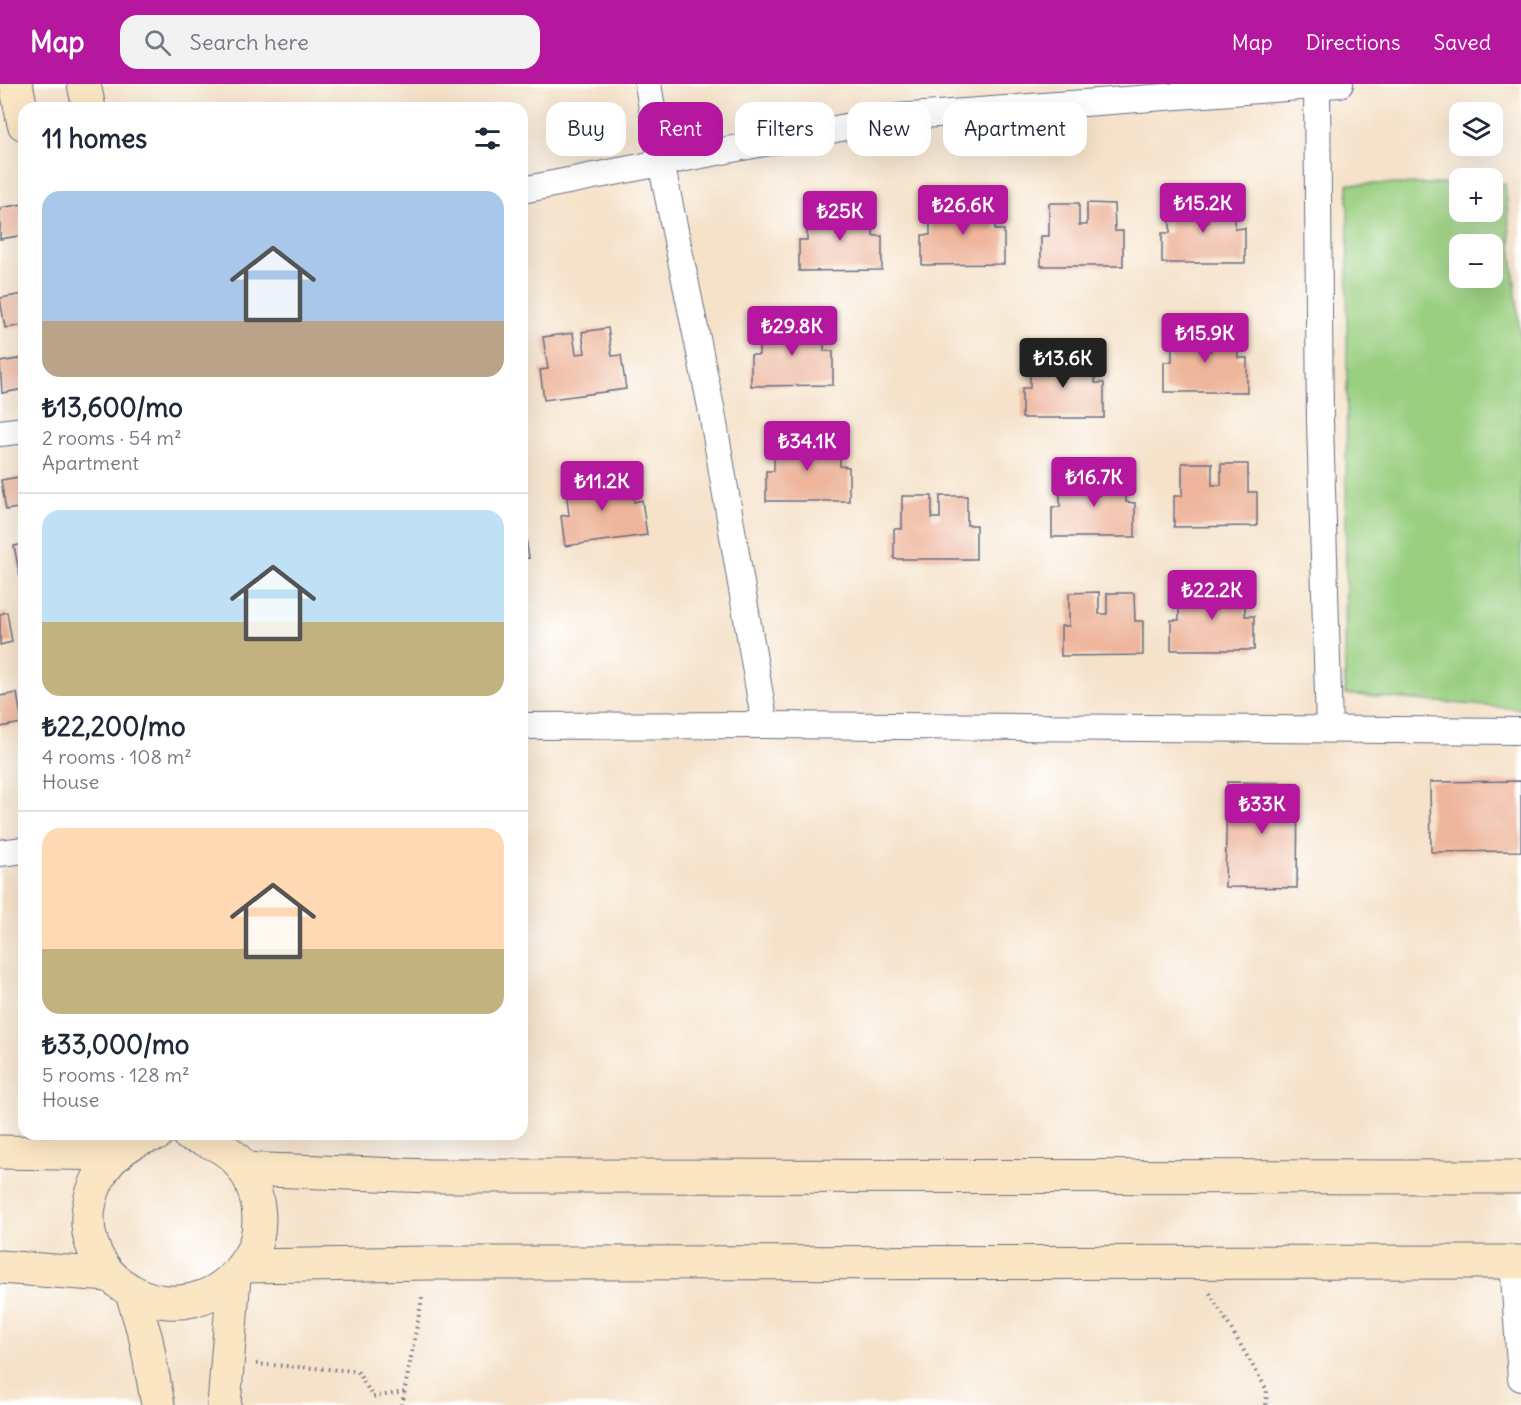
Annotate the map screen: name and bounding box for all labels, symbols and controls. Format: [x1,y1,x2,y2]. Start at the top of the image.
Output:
search box [120,15,540,69]
text: Map [30,24,84,60]
icon: search [141,26,174,59]
text: Search here [189,28,309,56]
text: Map [1232,29,1273,56]
text: Directions [1306,29,1400,56]
text: Saved [1433,29,1491,56]
chip: Buy [546,102,626,156]
chip: Rent [638,102,723,156]
chip: Filters [735,102,835,156]
chip: New [847,102,931,156]
chip: Apartment [943,102,1087,156]
map controls [1449,102,1503,288]
button: layers [1449,102,1503,156]
text: 11 homes [42,122,147,155]
icon: filters [471,122,504,155]
button: + [1449,168,1503,222]
pin: ₺15.2K [1154,183,1252,234]
pin: ₺26.6K [914,185,1012,236]
text: ₺15.2K [1174,190,1232,215]
pin: ₺25K [804,191,876,242]
text: ₺26.6K [932,192,994,217]
text: ₺25K [817,198,863,223]
icon: home [219,230,327,338]
button: − [1449,234,1503,288]
pin: ₺29.8K [743,306,841,357]
text: ₺29.8K [761,313,823,338]
pin: ₺15.9K [1156,313,1254,364]
text: ₺15.9K [1176,320,1234,345]
pin: ₺13.6K [1014,338,1112,389]
text: ₺13.6K [1034,345,1092,370]
text: ₺13,600/mo [42,391,183,424]
pin: ₺34.1K [758,421,856,472]
text: 2 rooms · 54 m² [42,425,182,450]
text: ₺34.1K [778,428,836,453]
text: Apartment [42,450,139,475]
pin: ₺16.7K [1045,457,1143,508]
pin: ₺11.2K [553,461,651,512]
text: ₺16.7K [1065,464,1123,489]
text: ₺11.2K [575,468,629,493]
icon: home [219,549,327,657]
pin: ₺22.2K [1163,570,1261,621]
text: ₺22.2K [1182,577,1242,602]
text: ₺22,200/mo [42,710,186,743]
text: 4 rooms · 108 m² [42,744,192,769]
text: House [42,769,99,794]
pin: ₺33K [1226,784,1298,835]
text: ₺33K [1239,791,1285,816]
icon: home [219,867,327,975]
text: ₺33,000/mo [42,1028,189,1061]
text: 5 rooms · 128 m² [42,1062,190,1087]
text: House [42,1087,99,1112]

